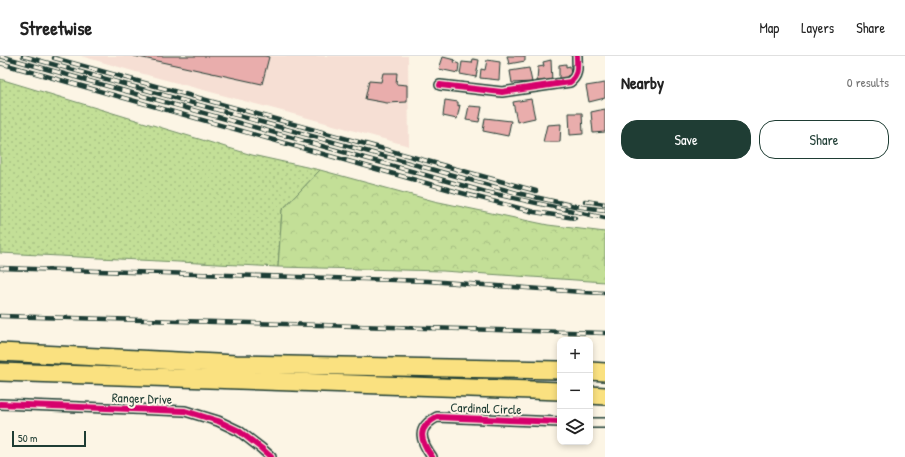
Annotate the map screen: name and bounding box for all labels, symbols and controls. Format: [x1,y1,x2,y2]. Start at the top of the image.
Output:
text: Streetwise [20,15,92,41]
text: Map [759,18,779,37]
text: Layers [801,18,834,37]
text: Share [856,18,885,37]
text: Nearby [621,71,664,94]
text: 0 results [847,73,889,91]
button: Save [621,120,751,159]
button: Share [759,120,889,159]
map controls [557,337,593,445]
button: + [557,337,593,373]
button: − [557,373,593,409]
street label: Ranger Drive [112,388,172,408]
street label: Cardinal Circle [450,398,522,418]
button: layers [557,409,593,445]
scale bar [12,429,86,448]
text: 50 m [18,431,38,445]

